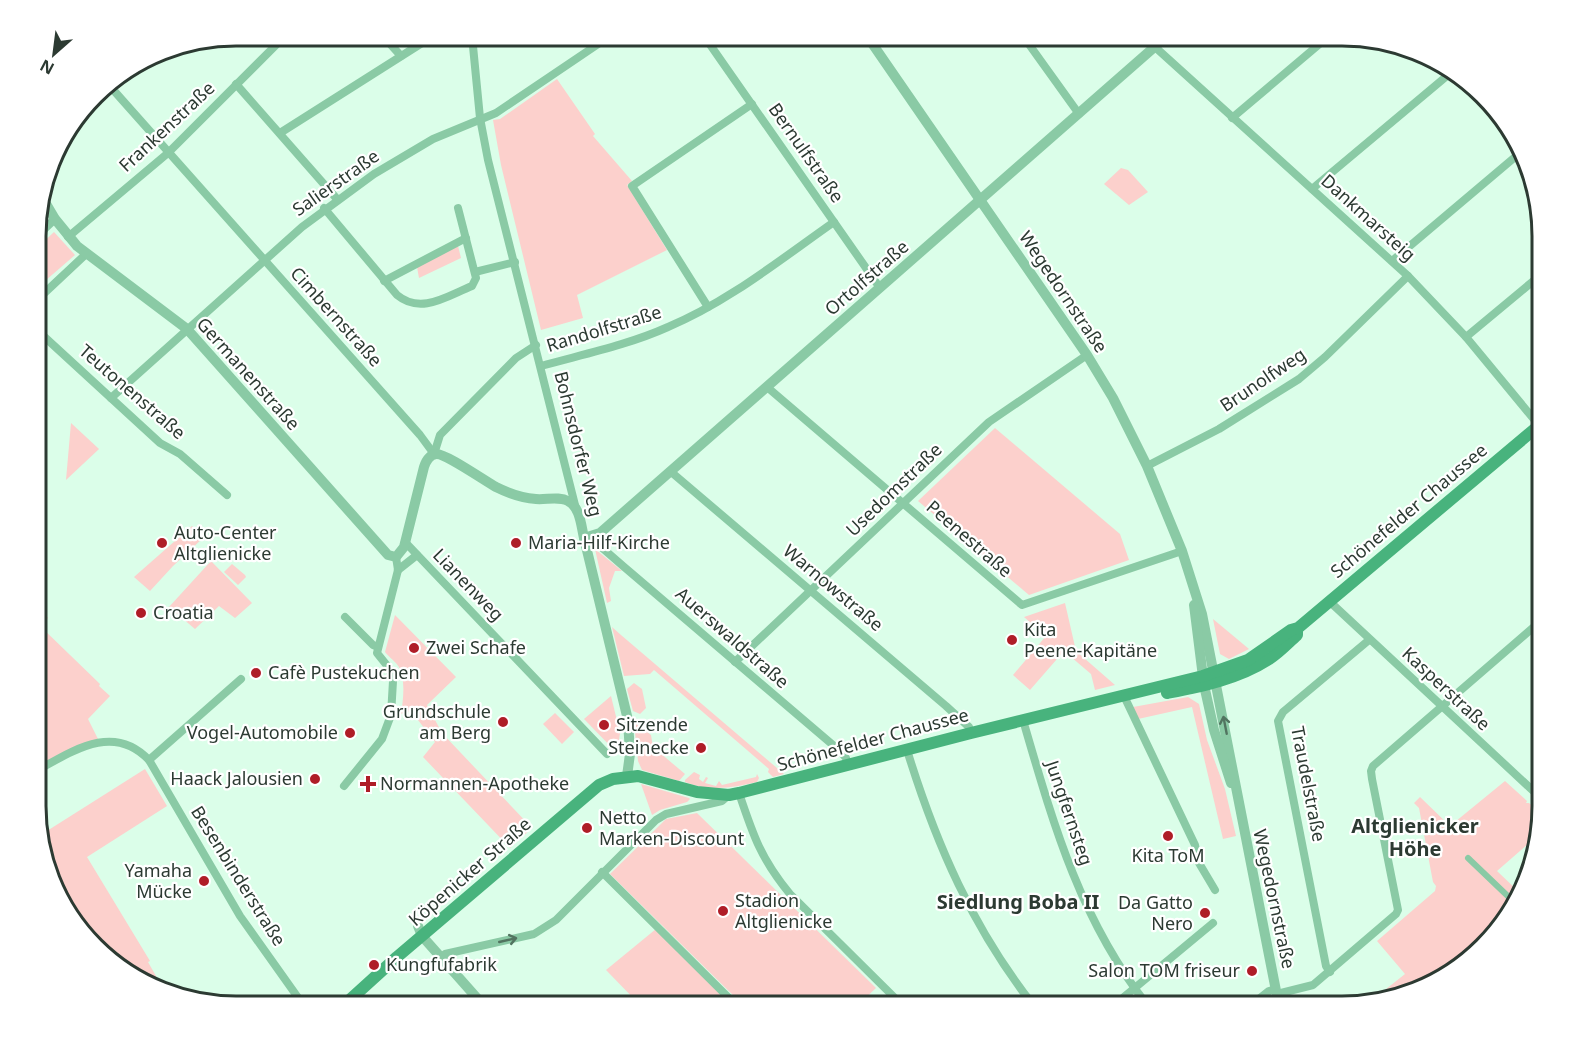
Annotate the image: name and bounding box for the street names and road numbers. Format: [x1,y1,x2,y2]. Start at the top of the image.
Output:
street label: Frankenstraße [113,76,219,177]
street label: Bernulfstraße [764,98,850,207]
street label: Salierstraße [287,143,384,221]
street label: Dankmarsteig [1316,168,1421,266]
street label: Wegedornstraße [1014,226,1114,357]
street label: Ortolfstraße [819,234,913,320]
street label: Cimbernstraße [286,261,388,371]
street label: Randolfstraße [543,299,664,357]
street label: Germanenstraße [192,312,306,435]
street label: Teutonenstraße [74,338,191,444]
street label: Brunolfweg [1215,342,1310,417]
street label: Bohnsdorfer Weg [549,369,609,519]
street label: Usedomstraße [840,437,946,541]
street label: Schönefelder Chaussee [1325,438,1492,583]
street label: Peenestraße [922,494,1018,582]
street label: Warnowstraße [779,538,889,636]
street label: Lianenweg [428,543,509,626]
street label: Auerswaldstraße [671,581,794,693]
street label: Kasperstraße [1397,641,1496,735]
street label: Schönefelder Chaussee [774,702,971,776]
street label: Traudelstraße [1286,724,1332,844]
street label: Jungfernsteg [1040,755,1099,868]
street label: Besenbinderstraße [186,801,292,950]
street label: Köpenicker Straße [403,811,536,931]
street label: Wegedornstraße [1248,827,1301,971]

